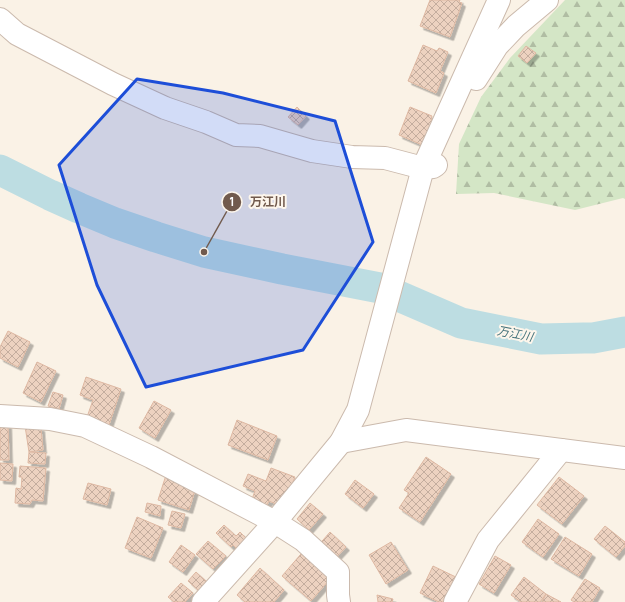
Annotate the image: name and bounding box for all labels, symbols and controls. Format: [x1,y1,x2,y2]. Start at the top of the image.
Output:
callout: 万江川 [222,190,294,214]
text: 1 [229,193,235,210]
text: 万江川 [250,193,286,210]
water label: 万江川 [496,322,536,346]

